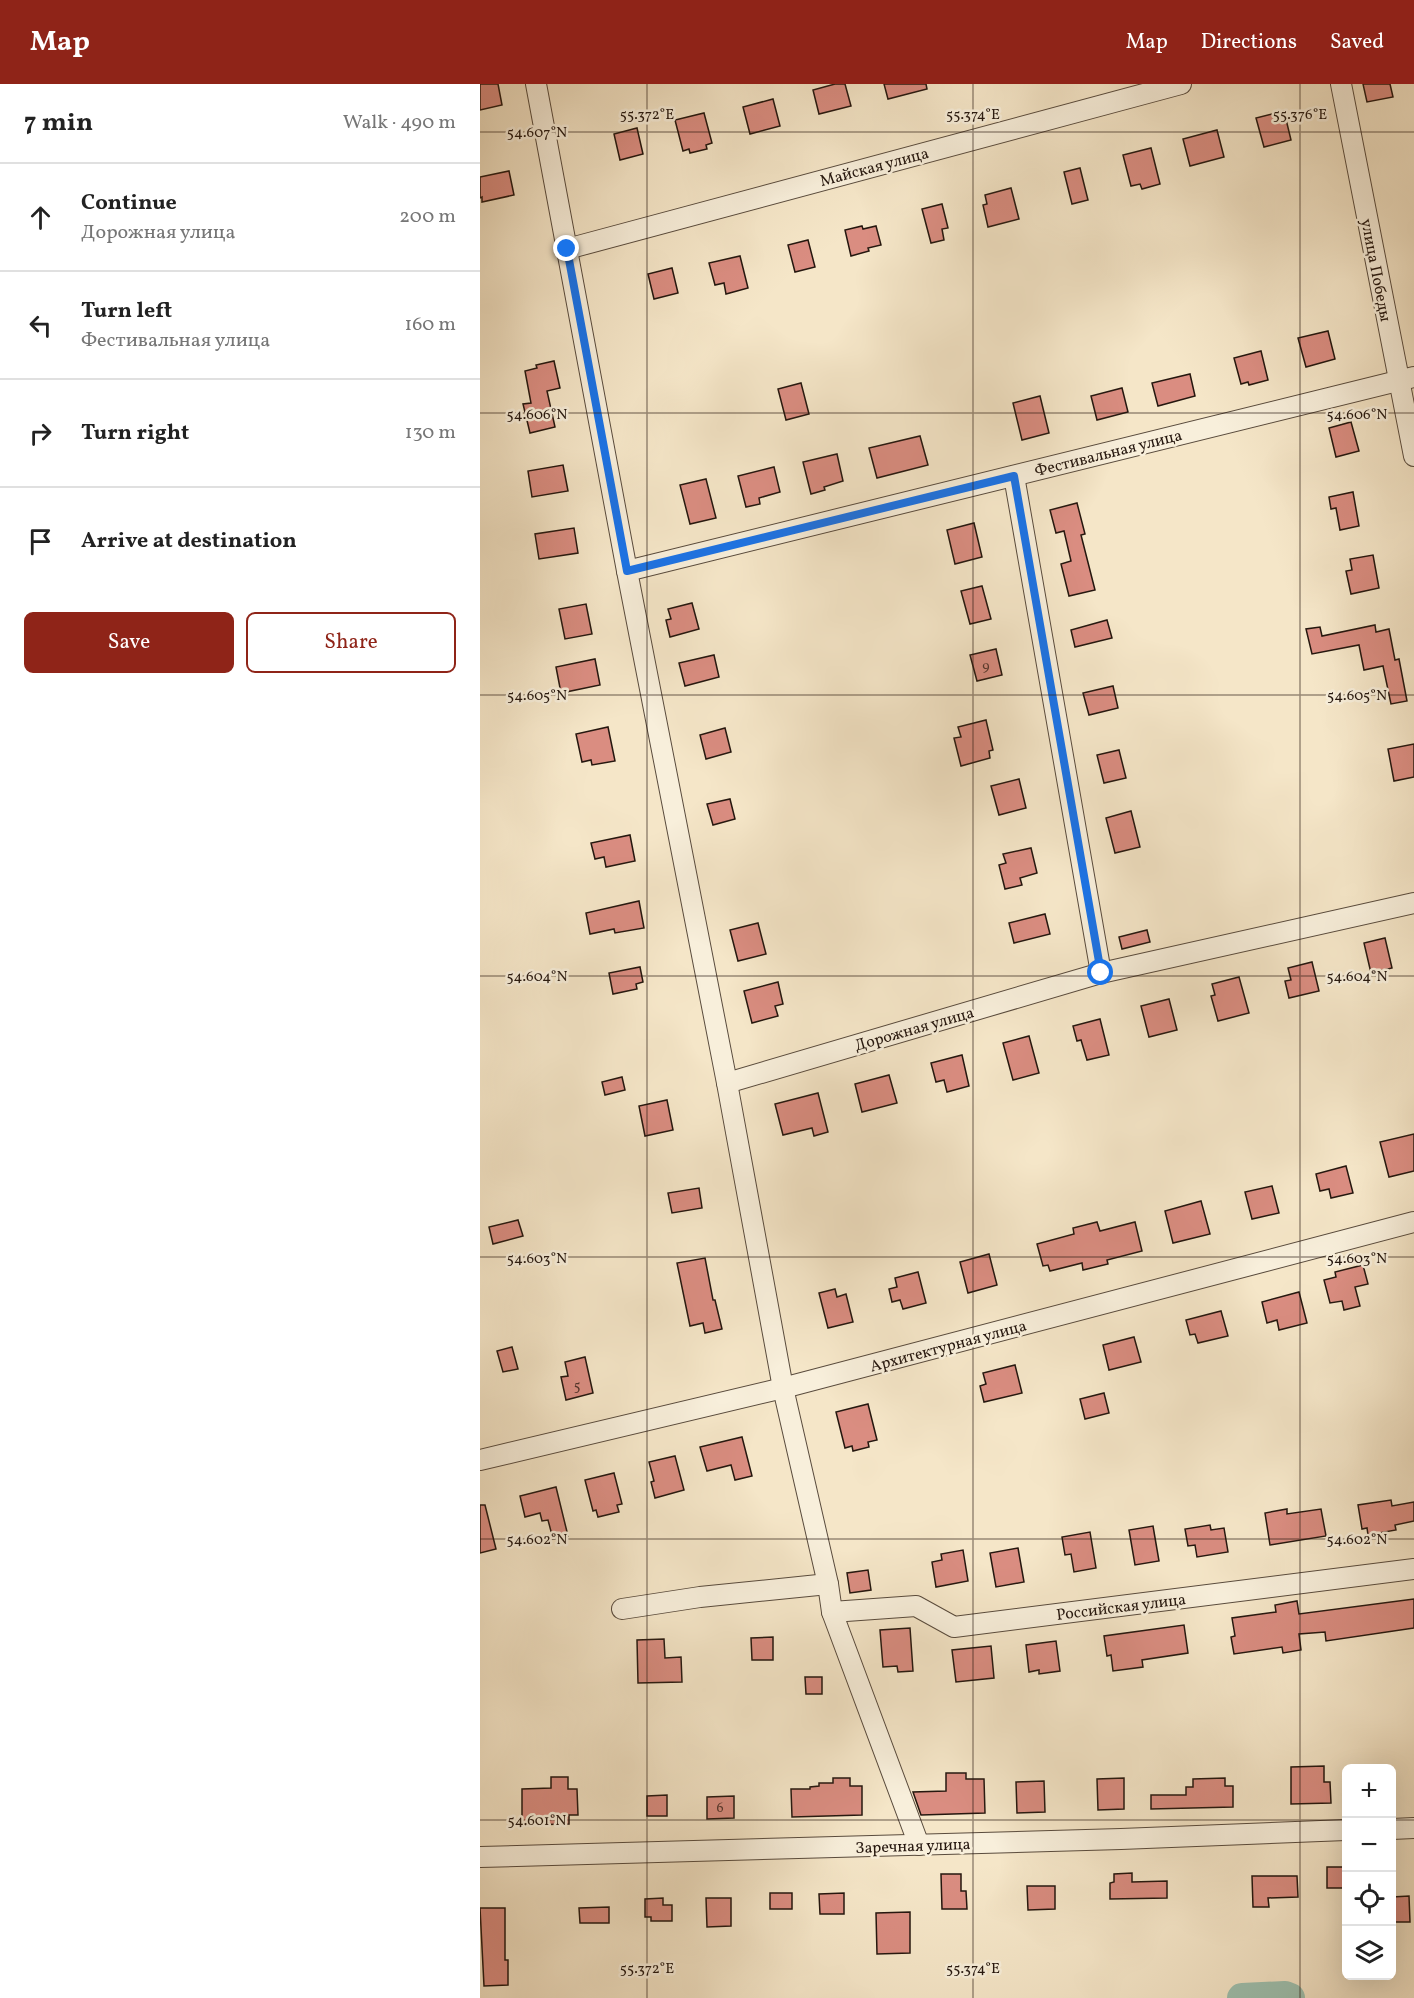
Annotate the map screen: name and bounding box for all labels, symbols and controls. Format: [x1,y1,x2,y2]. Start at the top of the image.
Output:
text: Map [30,23,90,62]
text: Map [1126,28,1168,57]
text: Directions [1201,28,1297,57]
text: Saved [1330,28,1384,57]
text: 7 min [24,105,93,141]
text: 55.372°E [620,105,674,126]
text: 55.374°E [946,105,1000,126]
text: 55.376°E [1273,105,1327,126]
text: Walk · 490 m [343,109,456,137]
text: 54.607°N [507,123,567,144]
street label: Майская улица [818,143,931,193]
text: Continue [81,188,177,219]
icon: ahead [24,201,57,234]
text: 200 m [399,203,456,231]
street label: улица Победы [1354,217,1396,324]
text: Дорожная улица [81,219,235,247]
route end [553,235,579,261]
text: Turn left [81,296,172,327]
icon: left [24,309,57,342]
text: 160 m [404,311,456,339]
text: Фестивальная улица [81,327,270,355]
text: 54.606°N [507,405,567,426]
text: 54.606°N [1327,405,1387,426]
icon: right [24,417,57,450]
text: Turn right [81,418,189,449]
text: 130 m [405,419,456,447]
street label: Фестивальная улица [1032,425,1185,483]
icon: arrive [24,525,57,558]
text: Arrive at destination [81,526,297,557]
button: Save [24,612,234,673]
button: Share [246,612,456,673]
house number: 9 [982,657,990,676]
text: 54.605°N [507,686,567,707]
text: 54.605°N [1327,686,1387,707]
route start [1087,959,1113,985]
text: 54.604°N [506,967,568,988]
text: 54.604°N [1326,967,1388,988]
street label: Дорожная улица [852,1002,977,1058]
text: 54.603°N [507,1249,567,1270]
text: 54.603°N [1327,1249,1387,1270]
street label: Архитектурная улица [868,1315,1029,1378]
house number: 5 [574,1377,580,1396]
text: 54.602°N [507,1530,567,1551]
text: 54.602°N [1327,1530,1387,1551]
street label: Российская улица [1055,1589,1187,1627]
map controls [1342,1764,1396,1980]
button: + [1342,1764,1396,1818]
house number: 6 [716,1799,724,1818]
text: 54.601°N [508,1811,566,1832]
button: − [1342,1818,1396,1872]
street label: Заречная улица [855,1834,971,1860]
button: locate [1342,1872,1396,1926]
button: layers [1342,1926,1396,1980]
text: 55.372°E [620,1959,674,1980]
text: 55.374°E [946,1959,1000,1980]

